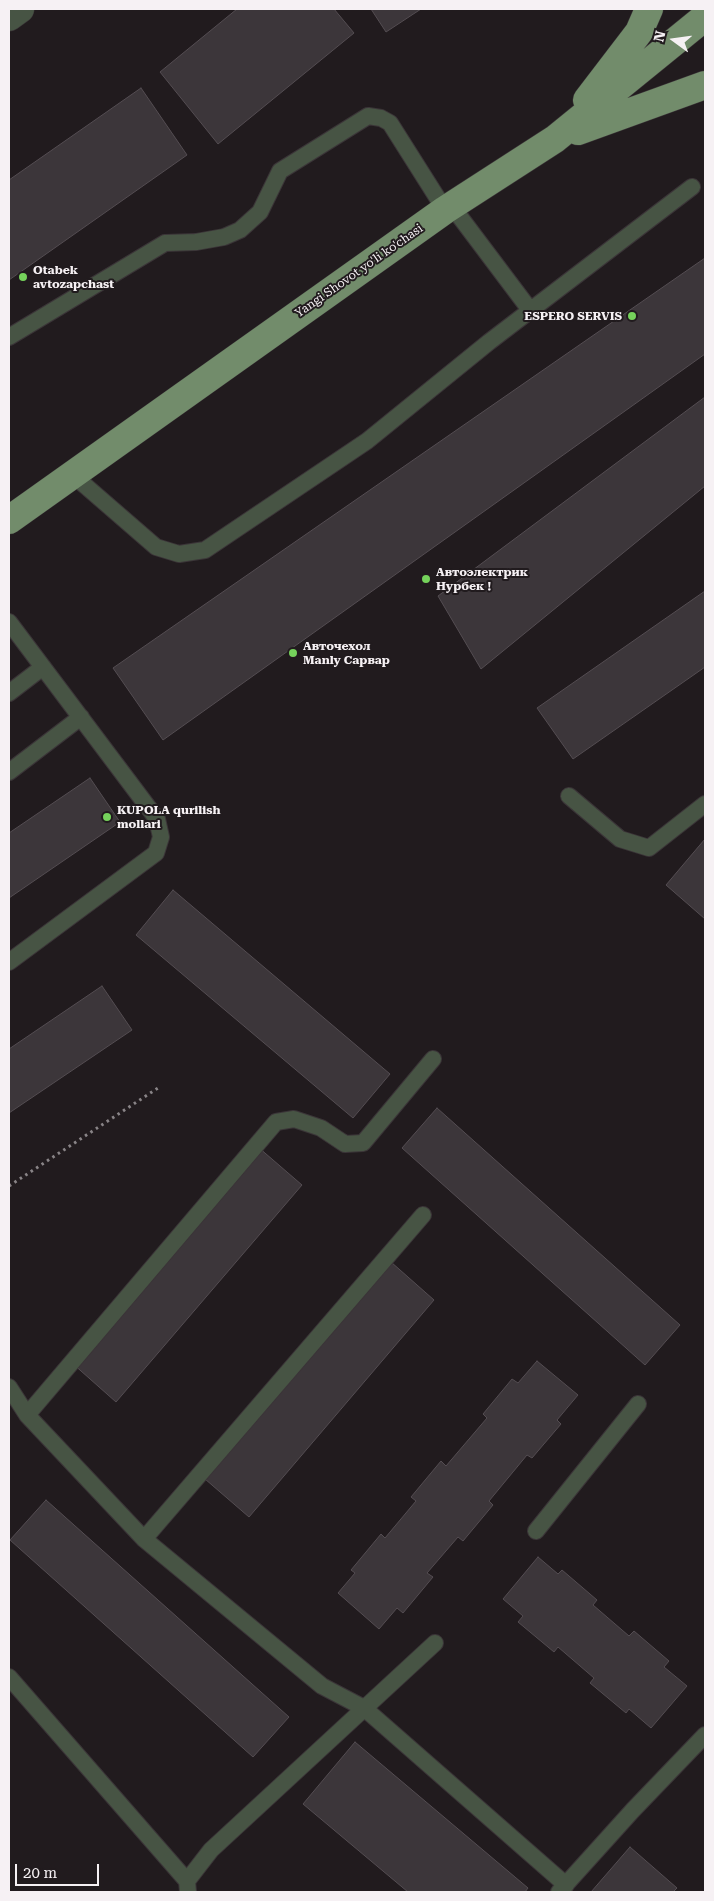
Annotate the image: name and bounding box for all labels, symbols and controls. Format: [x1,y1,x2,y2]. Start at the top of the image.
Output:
north arrow [649,15,699,65]
text: N [650,29,669,44]
street label: Yangi Shovot yo'li ko'chasi [292,221,426,321]
place label: Otabek avtozapchast [33,263,114,291]
marker: Otabek avtozapchast [17,271,29,283]
place label: ESPERO SERVIS [524,309,622,323]
marker: ESPERO SERVIS [626,310,638,322]
place label: Автоэлектрик Нурбек ! [436,565,528,593]
marker: Автоэлектрик Нурбек ! [420,573,432,585]
place label: Авточехол Manly Сарвар [303,639,390,667]
marker: Авточехол Manly Сарвар [287,647,299,659]
place label: KUPOLA qurilish mollari [117,803,220,831]
marker: KUPOLA qurilish mollari [101,811,113,823]
scale bar [18,1854,101,1886]
text: 20 m [23,1864,57,1882]

